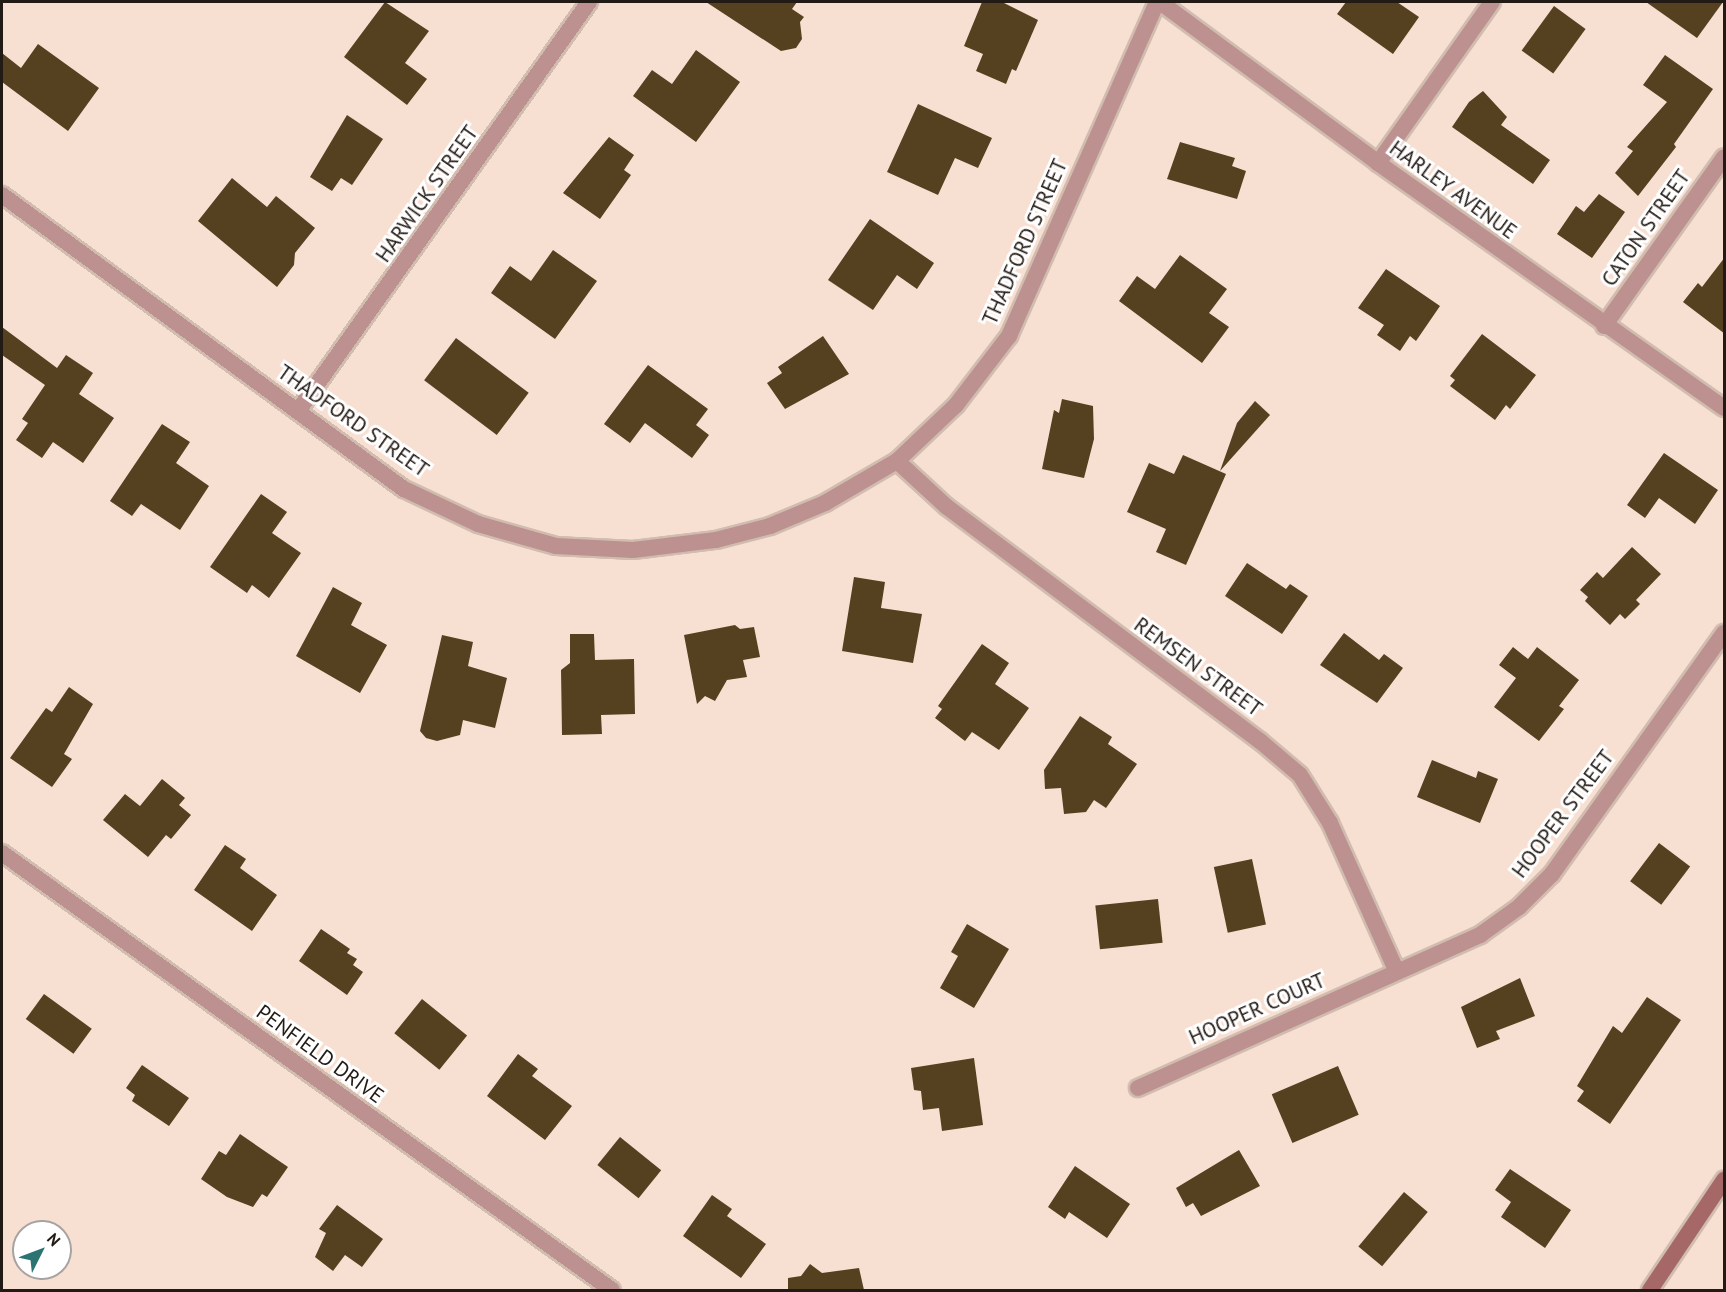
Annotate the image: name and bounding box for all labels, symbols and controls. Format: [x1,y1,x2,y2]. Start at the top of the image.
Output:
street label: HARWICK STREET [370,121,484,267]
street label: HARLEY AVENUE [1384,135,1522,245]
street label: THADFORD STREET [977,155,1073,329]
street label: CATON STREET [1597,165,1695,291]
street label: THADFORD STREET [273,360,433,482]
street label: REMSEN STREET [1129,612,1267,722]
street label: HOOPER STREET [1507,745,1619,883]
street label: HOOPER COURT [1185,968,1329,1050]
street label: PENFIELD DRIVE [251,999,389,1109]
north arrow [12,1220,72,1280]
text: N [43,1229,65,1250]

